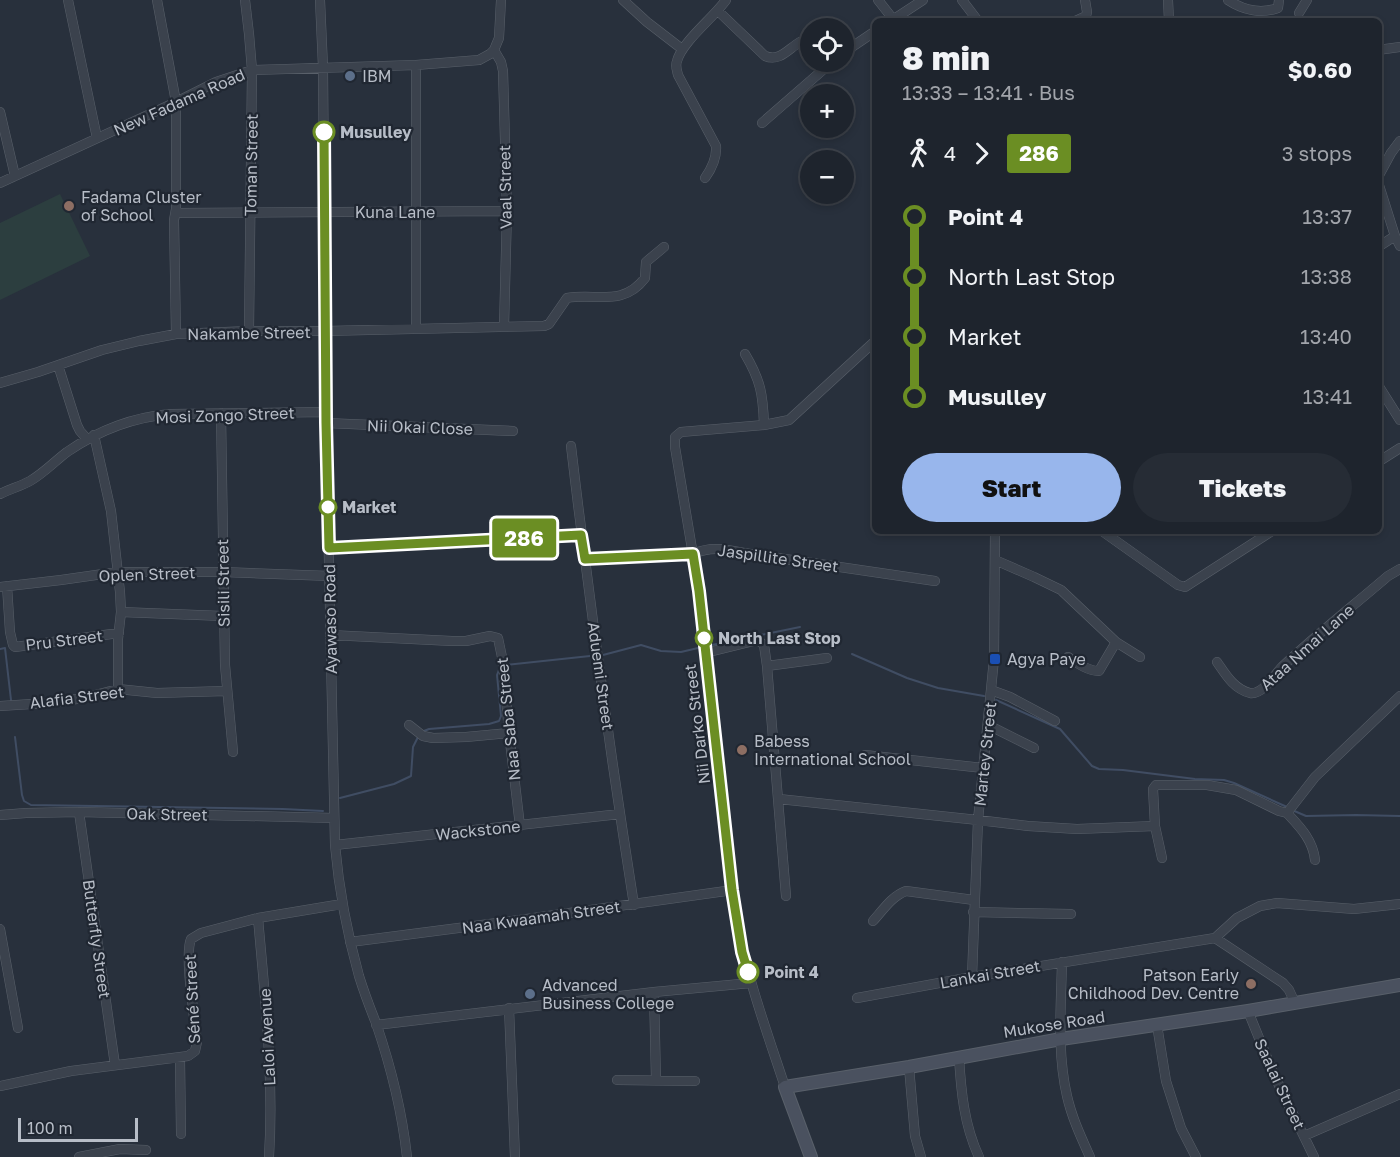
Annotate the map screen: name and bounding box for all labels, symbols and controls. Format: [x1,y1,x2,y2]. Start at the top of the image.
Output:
map controls [800,18,854,204]
button: locate [800,18,854,72]
text: 8 min [902,38,990,77]
text: $0.60 [1288,56,1352,83]
street label: New Fadama Road [110,64,248,140]
place label: IBM [362,66,392,86]
marker: IBM [343,69,357,83]
text: 13:33 – 13:41 · Bus [902,80,1075,104]
button: + [800,84,854,138]
street label: Toman Street [240,114,262,216]
marker: Musulley [313,121,335,143]
place label: Musulley [340,122,412,142]
icon: walk [902,137,935,170]
icon: forward [965,137,998,170]
text: 286 [1019,140,1059,166]
text: 4 [944,141,956,165]
text: 3 stops [1282,141,1352,165]
street label: Vaal Street [494,145,516,229]
button: − [800,150,854,204]
place label: Fadama Cluster of School [81,187,201,225]
marker: Fadama Cluster of School [62,199,76,213]
street label: Kuna Lane [355,202,435,222]
text: Point 4 [948,203,1023,230]
text: 13:37 [1302,204,1352,228]
text: North Last Stop [948,263,1115,290]
text: 13:38 [1301,264,1352,288]
street label: Nakambe Street [187,322,311,344]
text: Market [948,323,1021,350]
text: 13:40 [1300,324,1352,348]
text: Musulley [948,383,1046,410]
text: 13:41 [1303,384,1352,408]
street label: Mosi Zongo Street [155,403,295,427]
street label: Nii Okai Close [367,415,473,439]
button: Start [902,453,1121,522]
button: Tickets [1133,453,1352,522]
place label: Market [342,497,396,517]
marker: Market [319,498,337,516]
line badge: 286 [490,518,558,558]
text: 286 [504,525,544,551]
street label: Sisili Street [212,539,234,627]
street label: Jaspillite Street [716,540,840,576]
street label: Oplen Street [98,562,196,586]
street label: Ayawaso Road [319,564,341,674]
street label: Ataa Nmai Lane [1256,600,1358,694]
street label: Aduemi Street [584,621,618,731]
street label: Pru Street [24,625,104,655]
place label: North Last Stop [718,628,841,648]
marker: North Last Stop [695,629,713,647]
place label: Agya Paye [1007,649,1086,669]
marker: Agya Paye [988,652,1002,666]
street label: Naa Saba Street [492,656,524,782]
street label: Nii Darko Street [680,663,714,785]
street label: Alafia Street [29,681,125,713]
street label: Martey Street [970,701,1000,807]
place label: Babess International School [754,731,911,769]
marker: Babess International School [735,743,749,757]
street label: Oak Street [126,803,208,825]
street label: Wackstone [435,816,521,844]
street label: Butterfly Street [79,878,115,1000]
street label: Naa Kwaamah Street [460,896,622,938]
street label: Séné Street [180,954,204,1044]
street label: Lankai Street [938,955,1042,993]
marker: Point 4 [737,961,759,983]
place label: Point 4 [764,962,819,982]
place label: Patson Early Childhood Dev. Centre [1068,965,1239,1003]
place label: Advanced Business College [542,975,674,1013]
marker: Patson Early Childhood Dev. Centre [1244,977,1258,991]
marker: Advanced Business College [523,987,537,1001]
street label: Laloi Avenue [254,988,280,1086]
street label: Mukose Road [1002,1006,1106,1042]
street label: Saalai Street [1250,1035,1310,1133]
scale bar [18,1115,138,1142]
text: 100 m [27,1118,73,1138]

